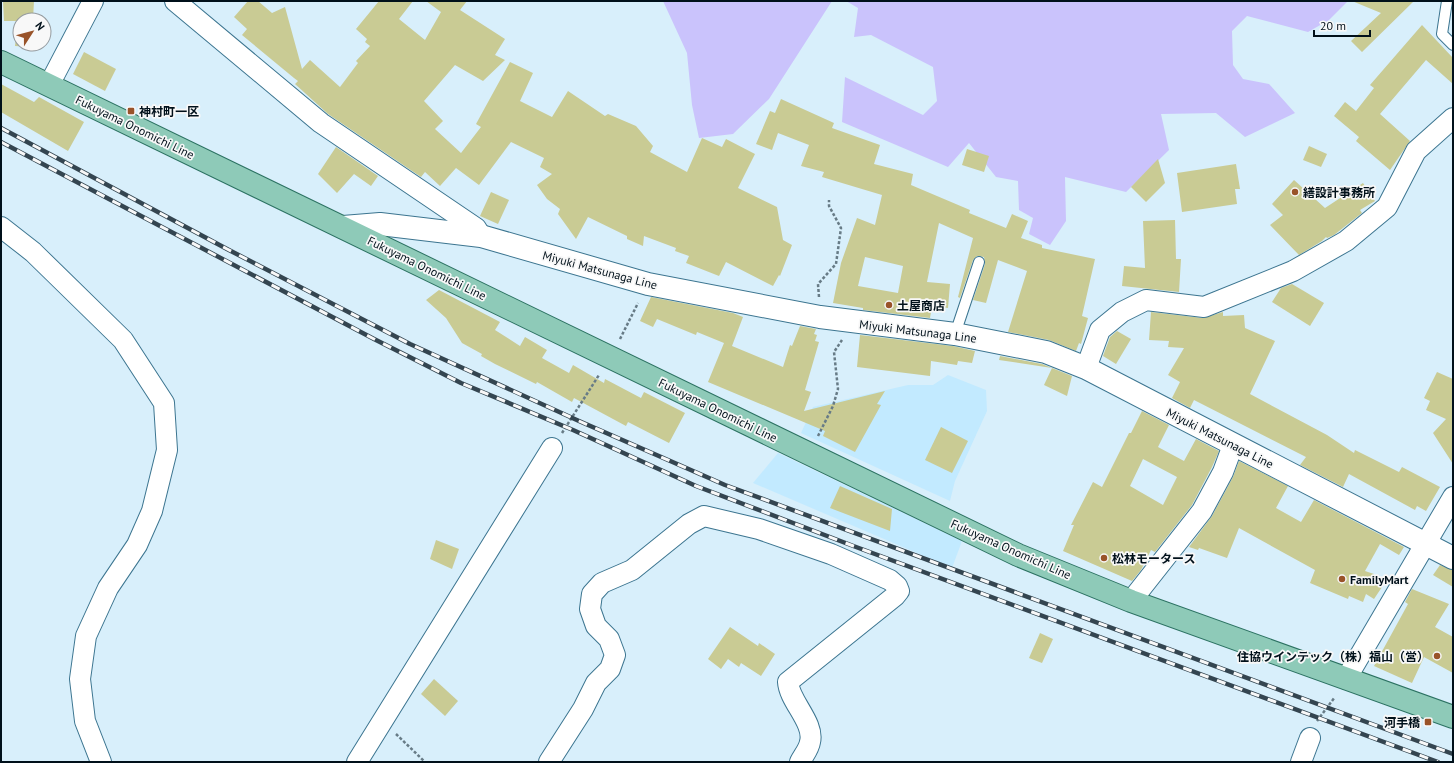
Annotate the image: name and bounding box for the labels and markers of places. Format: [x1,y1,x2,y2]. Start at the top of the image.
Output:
place label: 神村町一区 [139,104,199,119]
marker: 神村町一区 [126,106,136,116]
place label: 繕設計事務所 [1303,185,1375,200]
marker: 繕設計事務所 [1290,187,1300,197]
place label: 土屋商店 [897,298,945,313]
marker: 土屋商店 [884,300,894,310]
place label: 松林モータース [1112,551,1195,566]
marker: 松林モータース [1099,553,1109,563]
place label: FamilyMart [1350,572,1409,587]
marker: FamilyMart [1337,574,1347,584]
place label: 住協ウインテック（株）福山（営） [1237,649,1429,664]
marker: 住協ウインテック（株）福山（営） [1432,651,1442,661]
place label: 河手橋 [1384,715,1421,730]
marker: 河手橋 [1423,717,1433,727]

